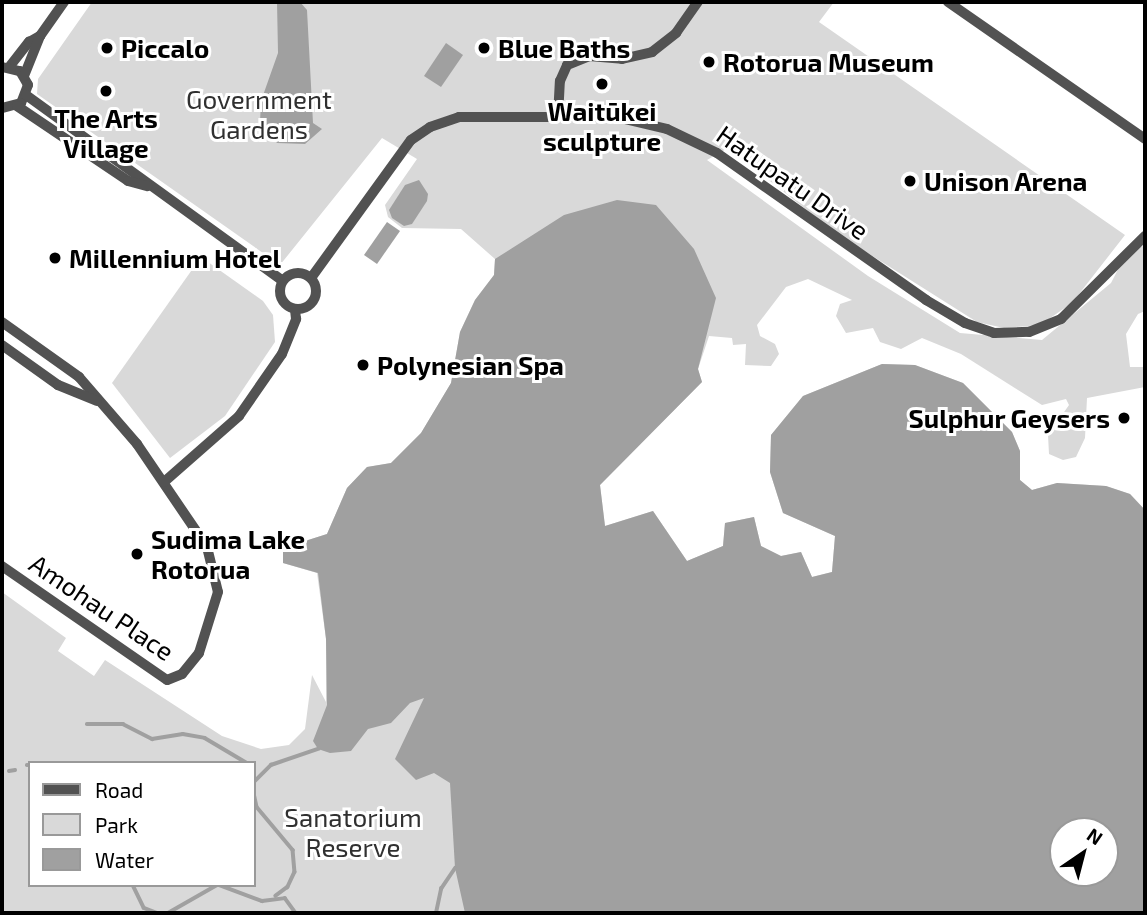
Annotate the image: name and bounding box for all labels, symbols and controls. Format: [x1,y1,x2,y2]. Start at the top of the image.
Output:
place label: Piccalo [121,32,209,64]
place label: Blue Baths [498,32,630,64]
marker: Piccalo [99,40,115,56]
marker: Blue Baths [476,40,492,56]
place label: Rotorua Museum [723,46,934,78]
marker: Rotorua Museum [701,54,717,70]
marker: Waitūkei sculpture [594,76,610,92]
marker: The Arts Village [98,83,114,99]
park label: Government Gardens [186,83,332,144]
place label: Waitūkei sculpture [543,95,661,156]
place label: The Arts Village [54,102,158,164]
street label: Hatupatu Drive [711,118,875,246]
place label: Unison Arena [924,165,1088,197]
marker: Unison Arena [902,173,918,189]
place label: Millennium Hotel [69,242,281,274]
marker: Millennium Hotel [47,250,63,266]
place label: Polynesian Spa [377,349,564,381]
marker: Polynesian Spa [355,357,371,373]
place label: Sulphur Geysers [908,402,1110,434]
marker: Sulphur Geysers [1116,410,1132,426]
place label: Sudima Lake Rotorua [151,523,305,584]
marker: Sudima Lake Rotorua [129,546,145,562]
street label: Amohau Place [24,547,180,667]
legend [28,761,256,887]
text: Road [95,777,143,802]
park label: Sanatorium Reserve [284,801,422,862]
text: Park [95,812,138,837]
north arrow [1049,817,1119,887]
text: N [1083,823,1107,849]
text: Water [95,847,154,872]

